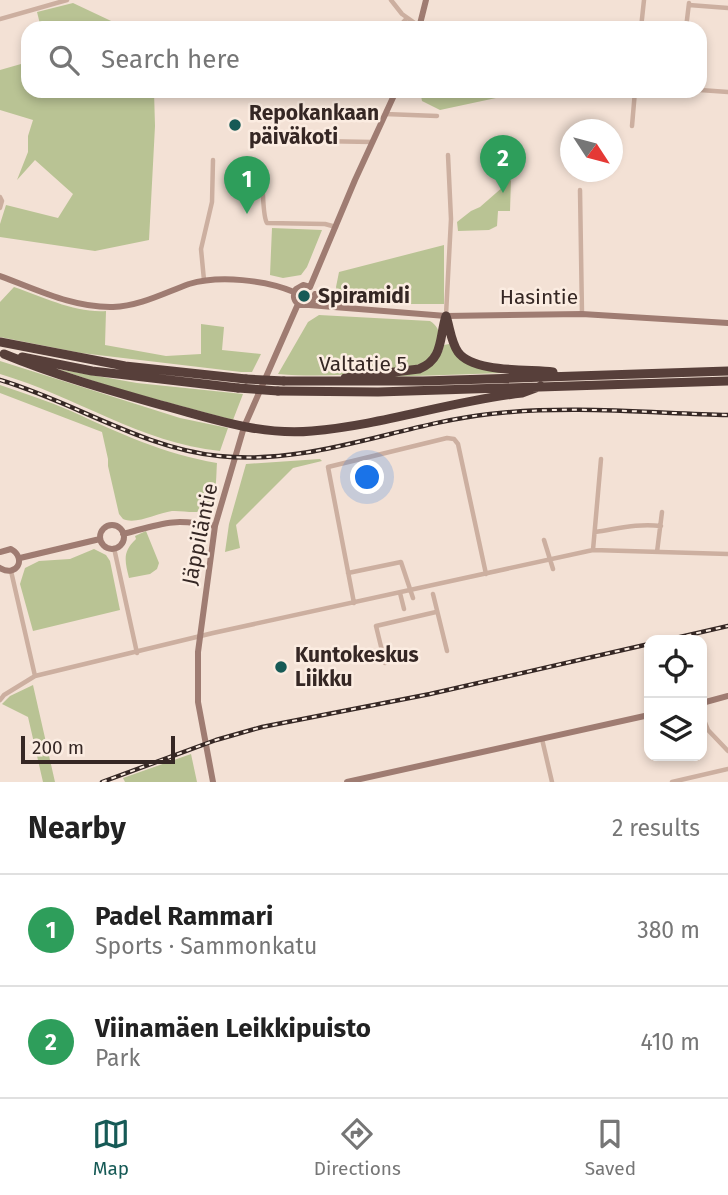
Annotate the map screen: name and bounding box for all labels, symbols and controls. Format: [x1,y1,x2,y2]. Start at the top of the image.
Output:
search box [21,21,707,98]
icon: search [45,41,83,79]
text: Search here [101,44,240,75]
place label: Repokankaan päiväkoti [249,100,379,150]
marker: Repokankaan päiväkoti [227,117,243,133]
north arrow [560,119,623,182]
pin: 2 [480,135,526,193]
pin: 1 [224,156,270,214]
place label: Spiramidi [318,283,410,309]
street label: Hasintie [500,284,578,310]
marker: Spiramidi [296,288,312,304]
street label: Valtatie 5 [319,351,407,377]
your location [350,460,384,494]
street label: Jäppiläntie [177,481,223,587]
map controls [644,635,707,761]
button: locate [644,635,707,698]
place label: Kuntokeskus Liikku [295,642,419,692]
marker: Kuntokeskus Liikku [273,659,289,675]
button: layers [644,698,707,761]
scale bar [21,733,175,765]
text: 200 m [32,736,84,759]
text: Nearby [28,810,126,846]
text: 2 results [612,814,700,842]
text: Padel Rammari [95,901,273,932]
text: 1 [46,916,56,944]
text: 380 m [637,916,700,944]
text: Sports · Sammonkatu [95,932,317,960]
text: Viinamäen Leikkipuisto [95,1013,371,1044]
text: 2 [45,1028,57,1056]
text: 410 m [640,1028,700,1056]
text: Park [95,1044,140,1072]
tab: Map [92,1115,130,1180]
tab: Directions [314,1115,401,1180]
tab: Saved [585,1115,636,1180]

